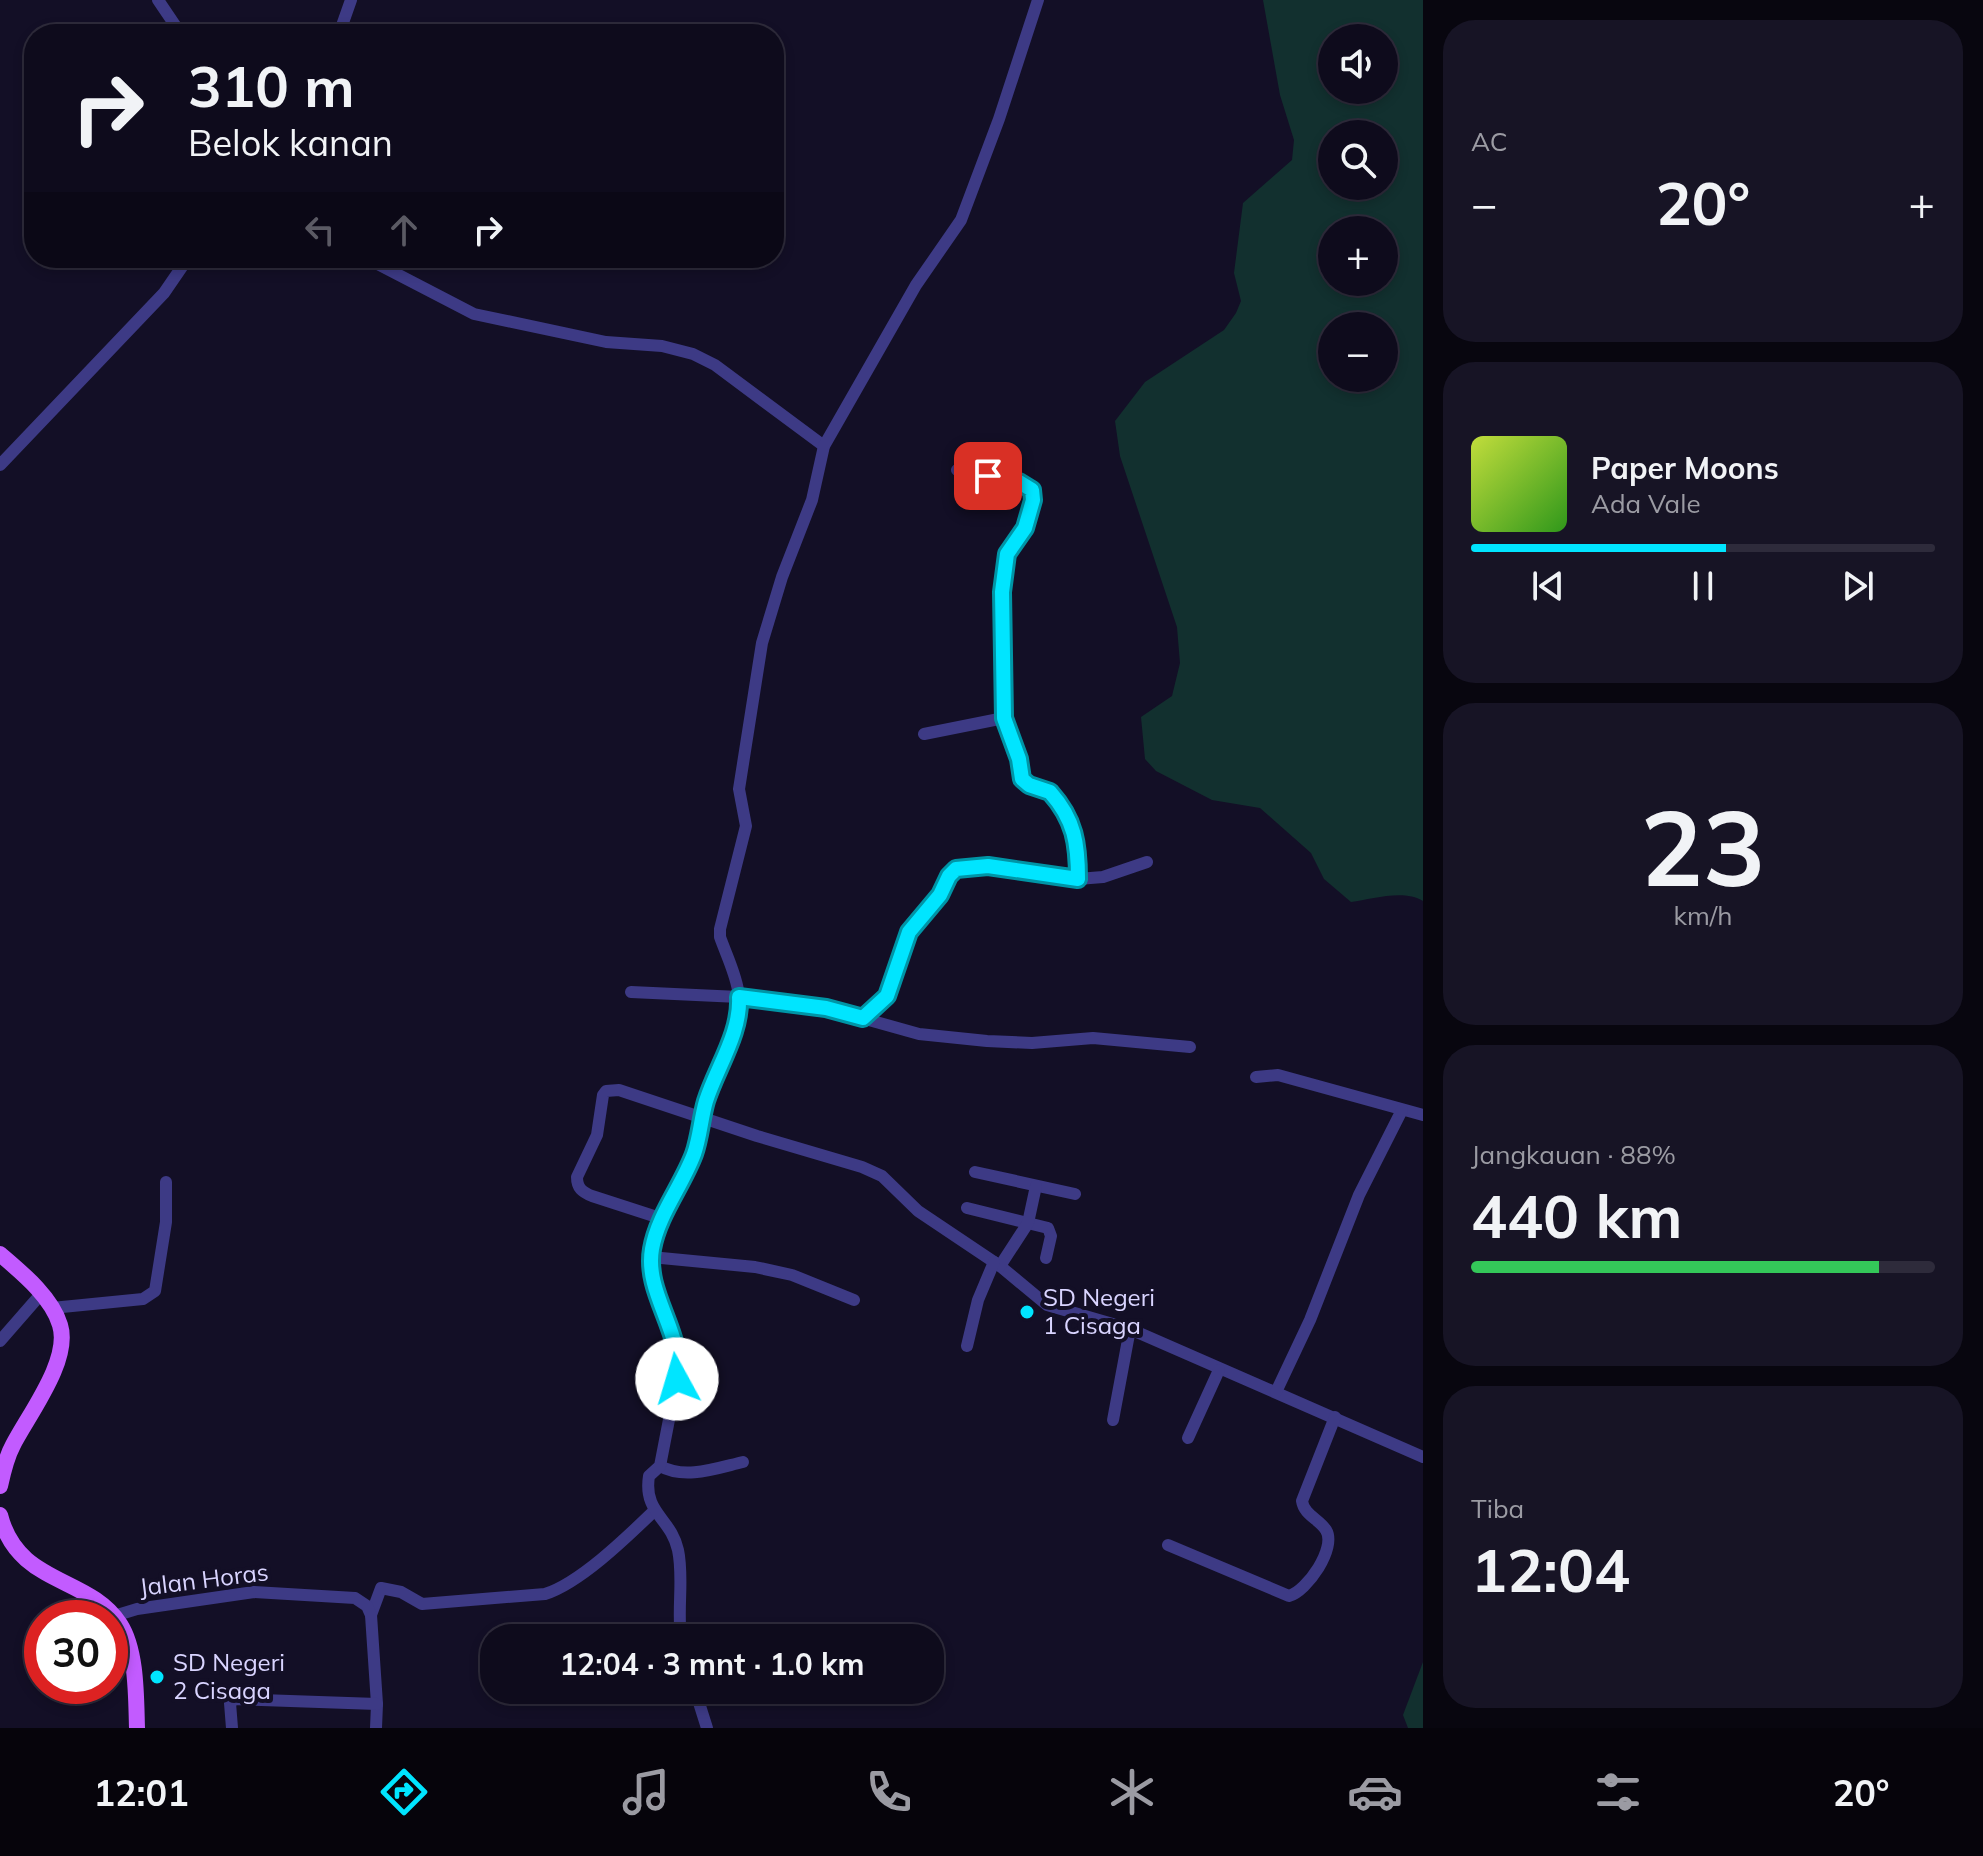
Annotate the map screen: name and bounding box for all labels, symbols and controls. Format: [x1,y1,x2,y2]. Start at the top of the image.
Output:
map controls [1318,24,1398,392]
button: sound [1318,24,1398,104]
text: 310 m [188,51,355,121]
icon: right [56,56,160,160]
text: Belok kanan [188,120,393,165]
button: search [1318,120,1398,200]
text: AC [1471,125,1508,158]
text: 20° [1656,165,1750,240]
text: − [1471,176,1497,231]
text: + [1909,176,1935,231]
icon: left [298,208,342,252]
icon: ahead [382,208,426,252]
icon: right [466,208,510,252]
button: + [1318,216,1398,296]
button: − [1318,312,1398,392]
pin [954,442,1022,510]
text: Paper Moons [1591,449,1779,487]
icon: arrive [966,454,1010,498]
text: Ada Vale [1591,487,1701,520]
icon: previous [1526,564,1570,608]
icon: pause [1681,564,1725,608]
icon: next [1836,564,1880,608]
text: 23 [1641,781,1765,912]
text: km/h [1674,899,1732,932]
text: Jangkauan · 88% [1471,1138,1676,1171]
text: 440 km [1471,1178,1683,1253]
place label: SD Negeri 1 Cisaga [1043,1282,1155,1340]
marker: SD Negeri 1 Cisaga [1018,1303,1036,1321]
position arrow [635,1337,719,1421]
text: Tiba [1471,1492,1524,1525]
text: 12:04 [1471,1532,1630,1607]
street label: Jalan Horas [138,1556,270,1602]
speed limit sign: 30 [24,1600,128,1704]
text: 12:04 · 3 mnt · 1.0 km [559,1645,865,1683]
place label: SD Negeri 2 Cisaga [173,1647,285,1705]
marker: SD Negeri 2 Cisaga [148,1668,166,1686]
icon: directions [376,1764,432,1820]
icon: music [618,1764,674,1820]
icon: phone [861,1764,917,1820]
icon: climate [1104,1764,1160,1820]
icon: car [1347,1764,1403,1820]
icon: filters [1590,1764,1646,1820]
text: 12:01 [93,1770,189,1815]
text: 20° [1833,1770,1890,1815]

